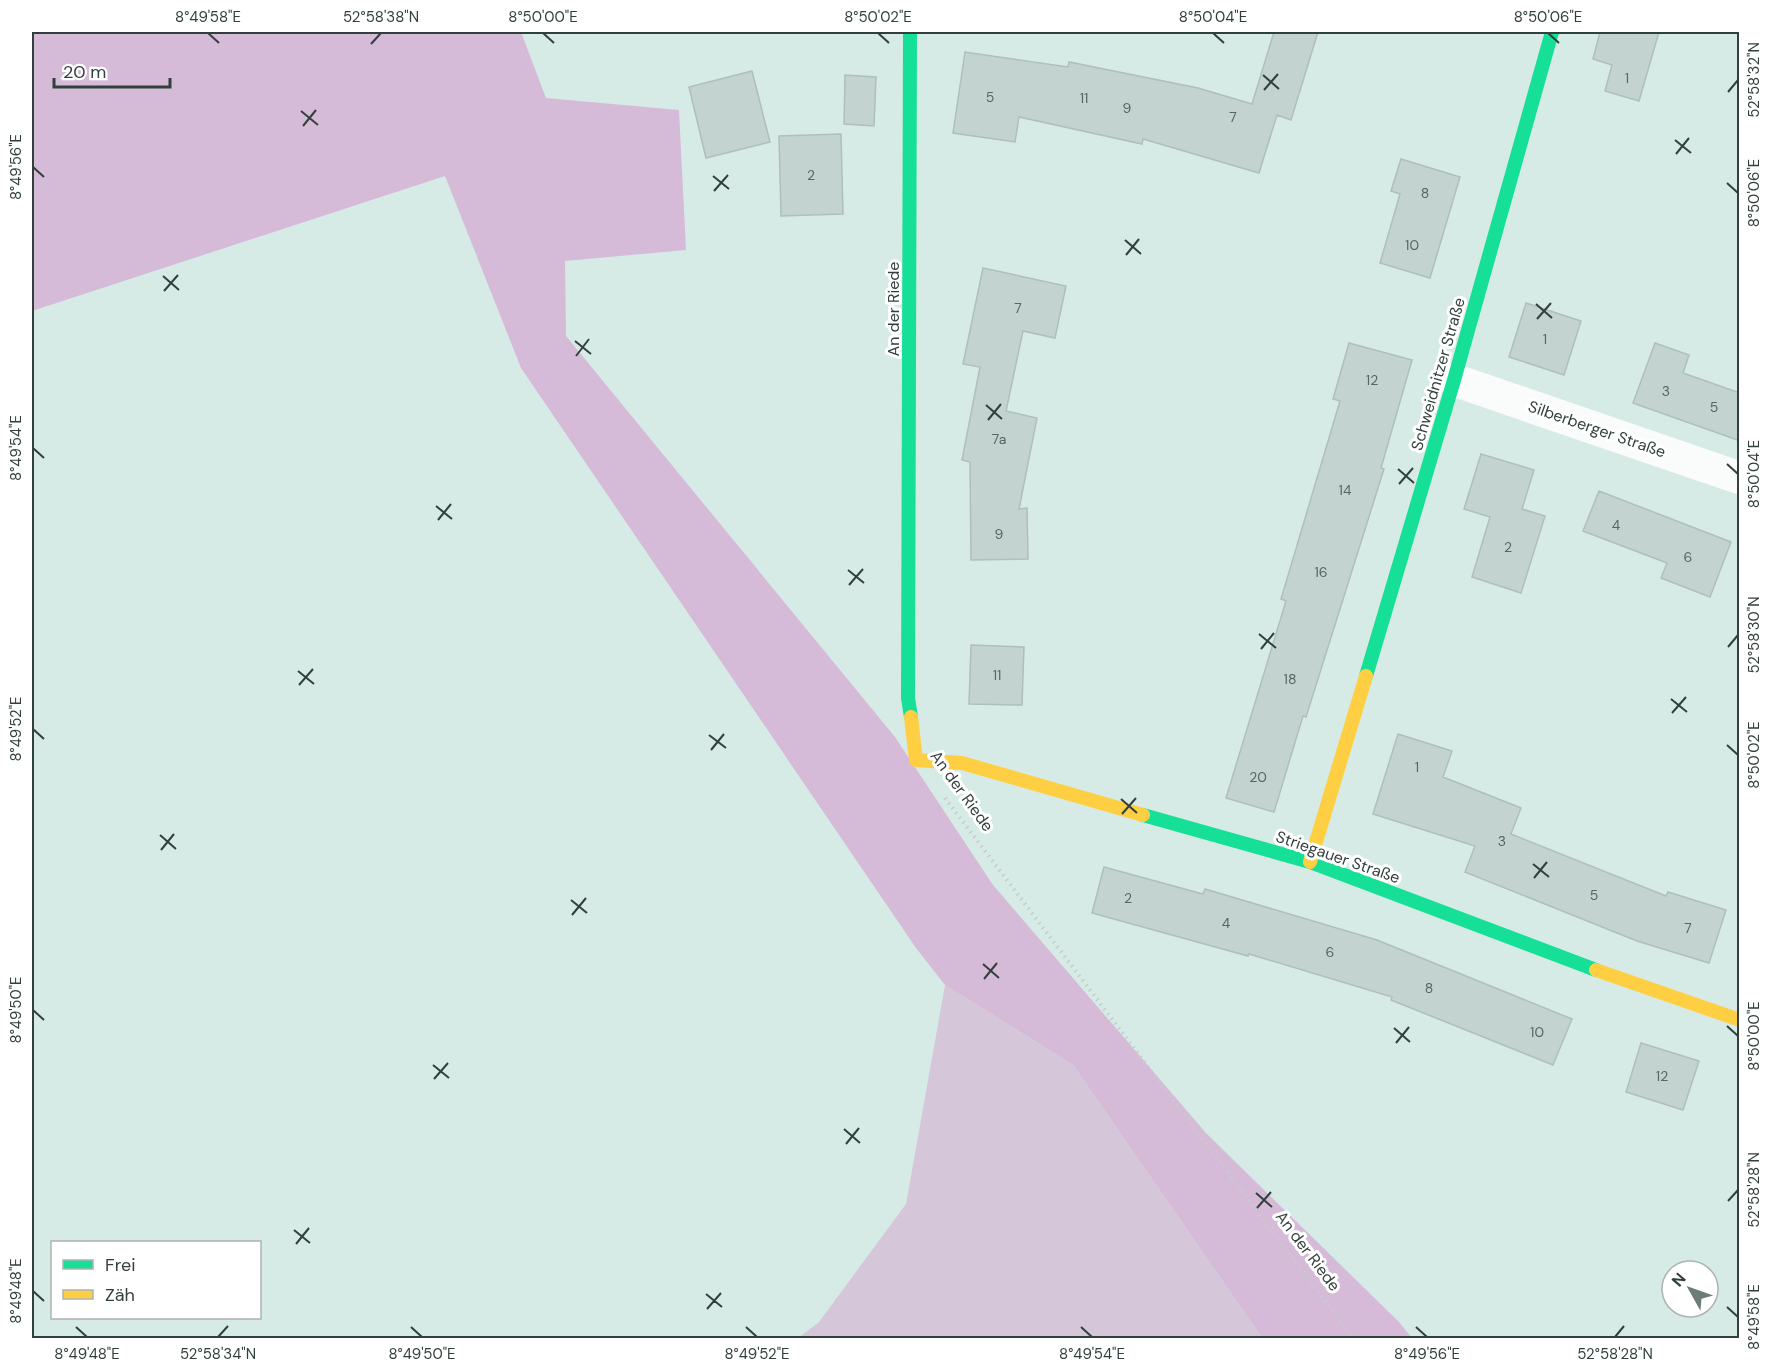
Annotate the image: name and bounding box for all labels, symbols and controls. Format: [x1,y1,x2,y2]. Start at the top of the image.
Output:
text: 8°49'58"E [175,7,241,27]
text: 52°58'38"N [343,7,419,27]
text: 8°50'00"E [508,7,578,27]
text: 8°50'02"E [844,7,912,27]
text: 8°50'04"E [1179,7,1247,27]
text: 8°50'06"E [1514,7,1582,27]
text: 52°58'32"N [1744,42,1764,118]
scale bar [54,51,170,89]
text: 20 m [63,60,106,84]
house number: 1 [1625,69,1629,87]
house number: 5 [986,88,994,106]
house number: 11 [1080,89,1088,107]
house number: 9 [1123,99,1132,117]
house number: 7 [1229,108,1237,126]
text: 8°49'56"E [6,134,26,200]
text: 8°50'06"E [1744,159,1764,227]
house number: 2 [807,166,815,184]
house number: 8 [1421,184,1429,202]
house number: 10 [1405,236,1419,254]
street label: An der Riede [883,262,904,356]
street label: Schweidnitzer Straße [1406,295,1470,453]
house number: 7 [1014,299,1022,317]
house number: 1 [1543,330,1547,348]
house number: 12 [1366,371,1378,389]
house number: 3 [1662,382,1670,400]
street label: Silberberger Straße [1525,396,1669,462]
house number: 5 [1710,398,1718,416]
text: 8°49'54"E [6,415,26,481]
house number: 7a [992,430,1006,448]
text: 8°50'04"E [1744,440,1764,508]
house number: 14 [1339,481,1352,499]
house number: 4 [1612,516,1621,534]
house number: 9 [995,525,1004,543]
house number: 2 [1504,538,1512,556]
house number: 6 [1684,548,1692,566]
house number: 16 [1314,563,1328,581]
text: 52°58'30"N [1744,596,1764,674]
house number: 11 [993,666,1001,684]
house number: 18 [1284,670,1296,688]
text: 8°49'52"E [6,696,26,762]
text: 8°50'02"E [1744,721,1764,789]
street label: An der Riede [926,746,998,836]
house number: 1 [1415,758,1419,776]
house number: 20 [1249,768,1267,786]
street label: Striegauer Straße [1273,826,1403,888]
house number: 3 [1498,832,1506,850]
house number: 5 [1590,886,1598,904]
house number: 2 [1124,889,1132,907]
house number: 4 [1222,914,1231,932]
house number: 7 [1684,919,1692,937]
house number: 6 [1326,943,1334,961]
text: 8°49'50"E [6,977,26,1043]
house number: 8 [1425,979,1433,997]
text: 8°50'00"E [1744,1001,1764,1071]
house number: 10 [1530,1023,1544,1041]
house number: 12 [1656,1067,1668,1085]
text: 52°58'28"N [1744,1152,1764,1228]
street label: An der Riede [1271,1207,1345,1295]
legend [51,1241,261,1319]
text: Frei [105,1253,136,1277]
text: 8°49'48"E [6,1258,26,1324]
north arrow [1660,1259,1720,1319]
text: N [1667,1268,1691,1291]
text: Zäh [105,1283,135,1307]
text: 8°49'58"E [1744,1284,1764,1350]
text: 8°49'48"E [54,1344,120,1364]
text: 52°58'34"N [180,1344,256,1364]
text: 8°49'50"E [389,1344,455,1364]
text: 8°49'52"E [724,1344,790,1364]
text: 8°49'54"E [1059,1344,1125,1364]
text: 8°49'56"E [1394,1344,1460,1364]
text: 52°58'28"N [1577,1344,1653,1364]

